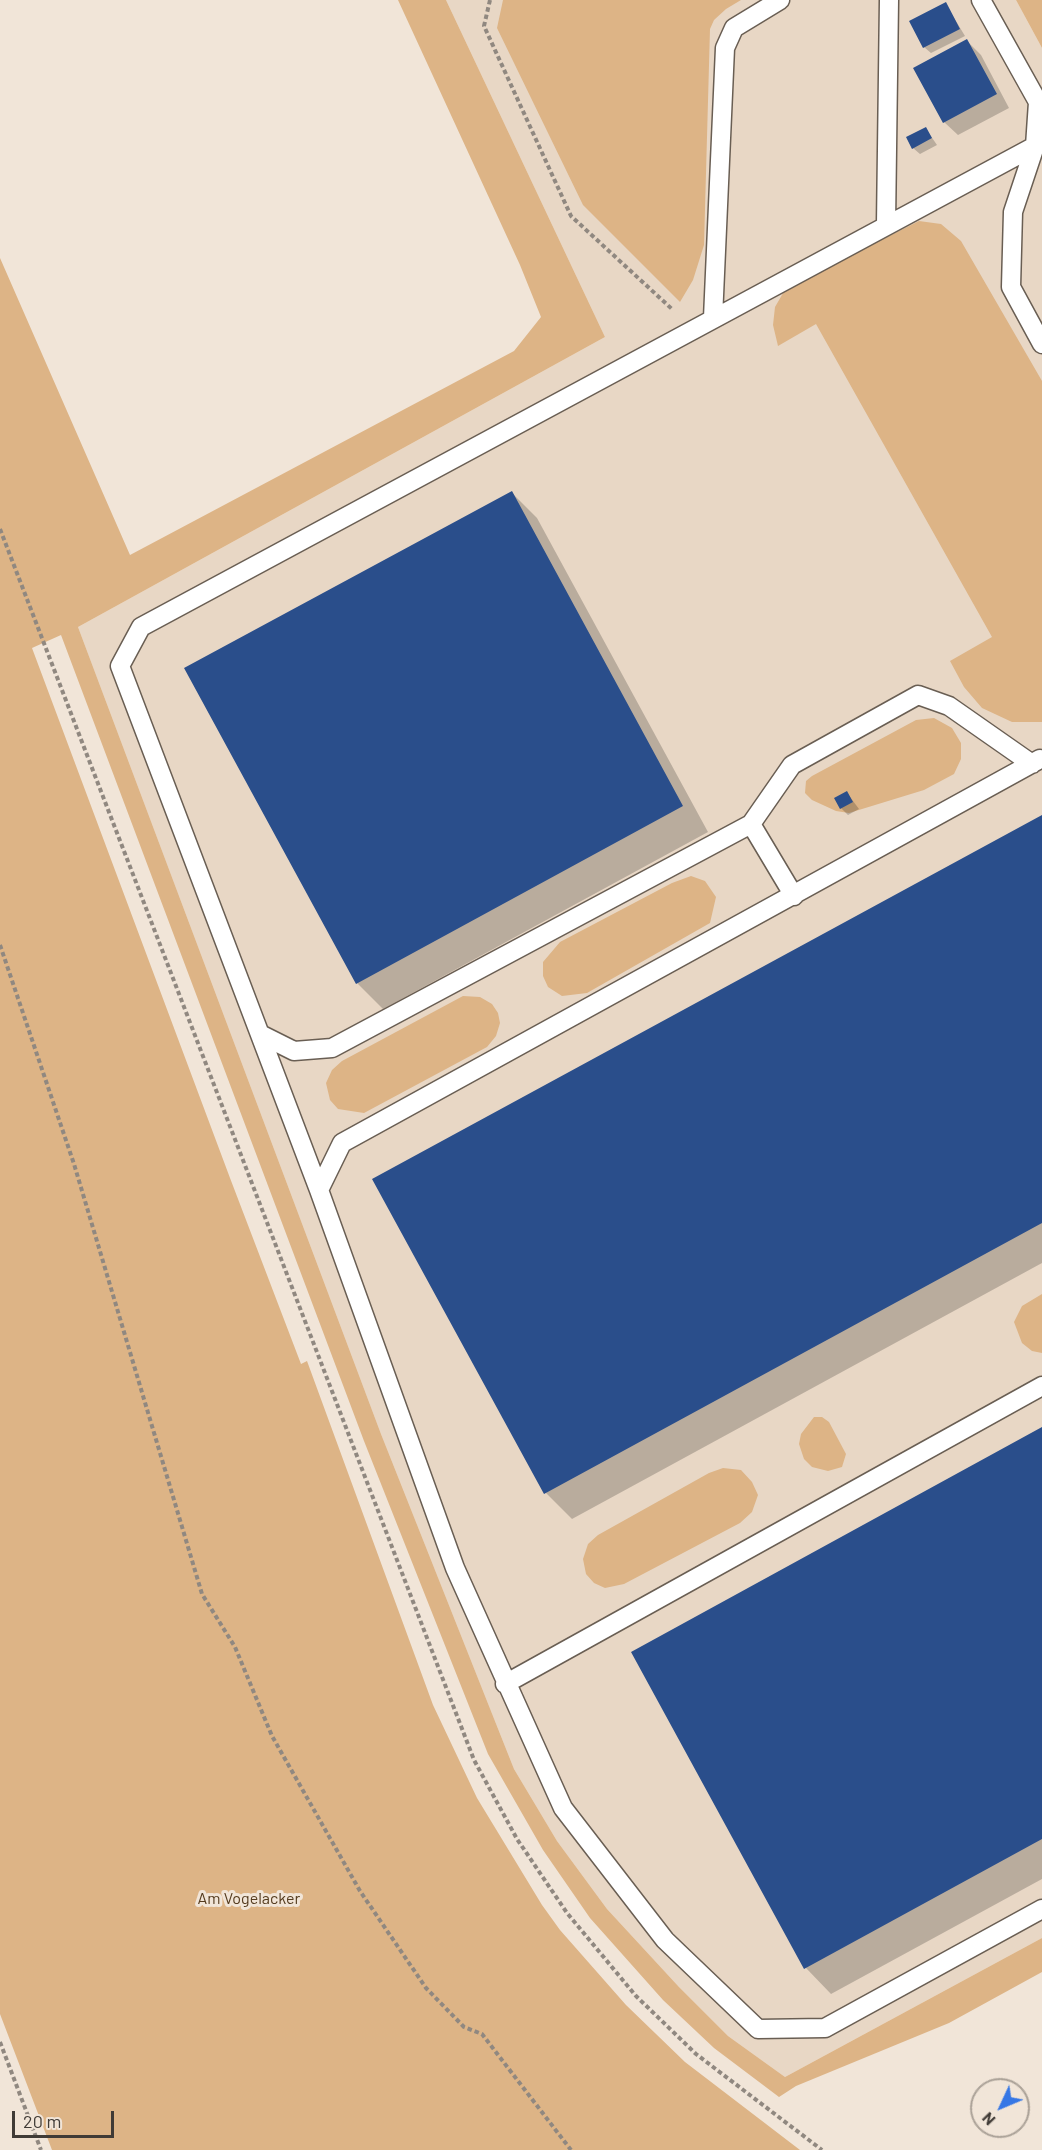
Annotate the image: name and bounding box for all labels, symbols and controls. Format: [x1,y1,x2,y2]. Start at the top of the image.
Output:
park label: Am Vogelacker [198,1889,300,1909]
north arrow [970,2078,1030,2138]
scale bar [15,2099,117,2137]
text: N [978,2109,999,2130]
text: 20 m [23,2110,61,2132]

